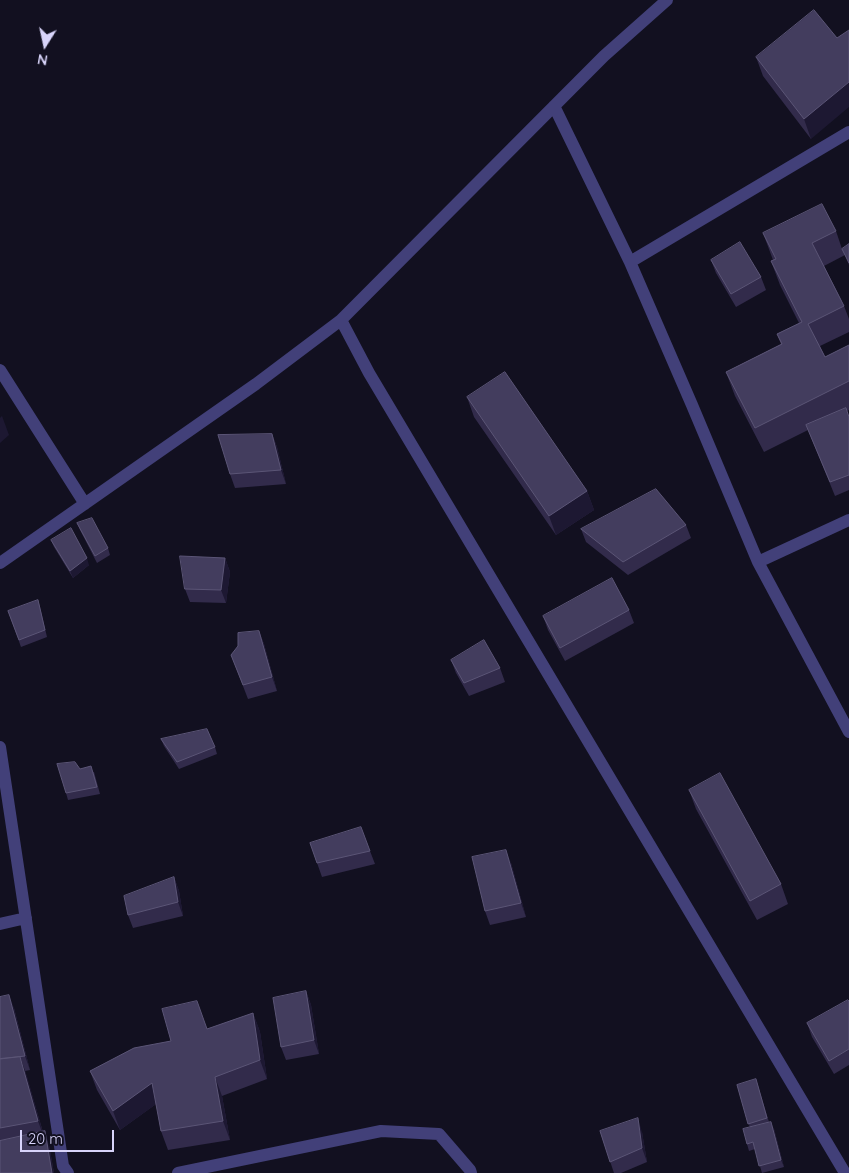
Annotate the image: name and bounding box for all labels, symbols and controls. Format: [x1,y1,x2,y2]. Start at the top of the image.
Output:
north arrow [20,20,70,70]
text: N [36,50,49,70]
scale bar [22,1120,116,1152]
text: 20 m [28,1129,63,1148]

